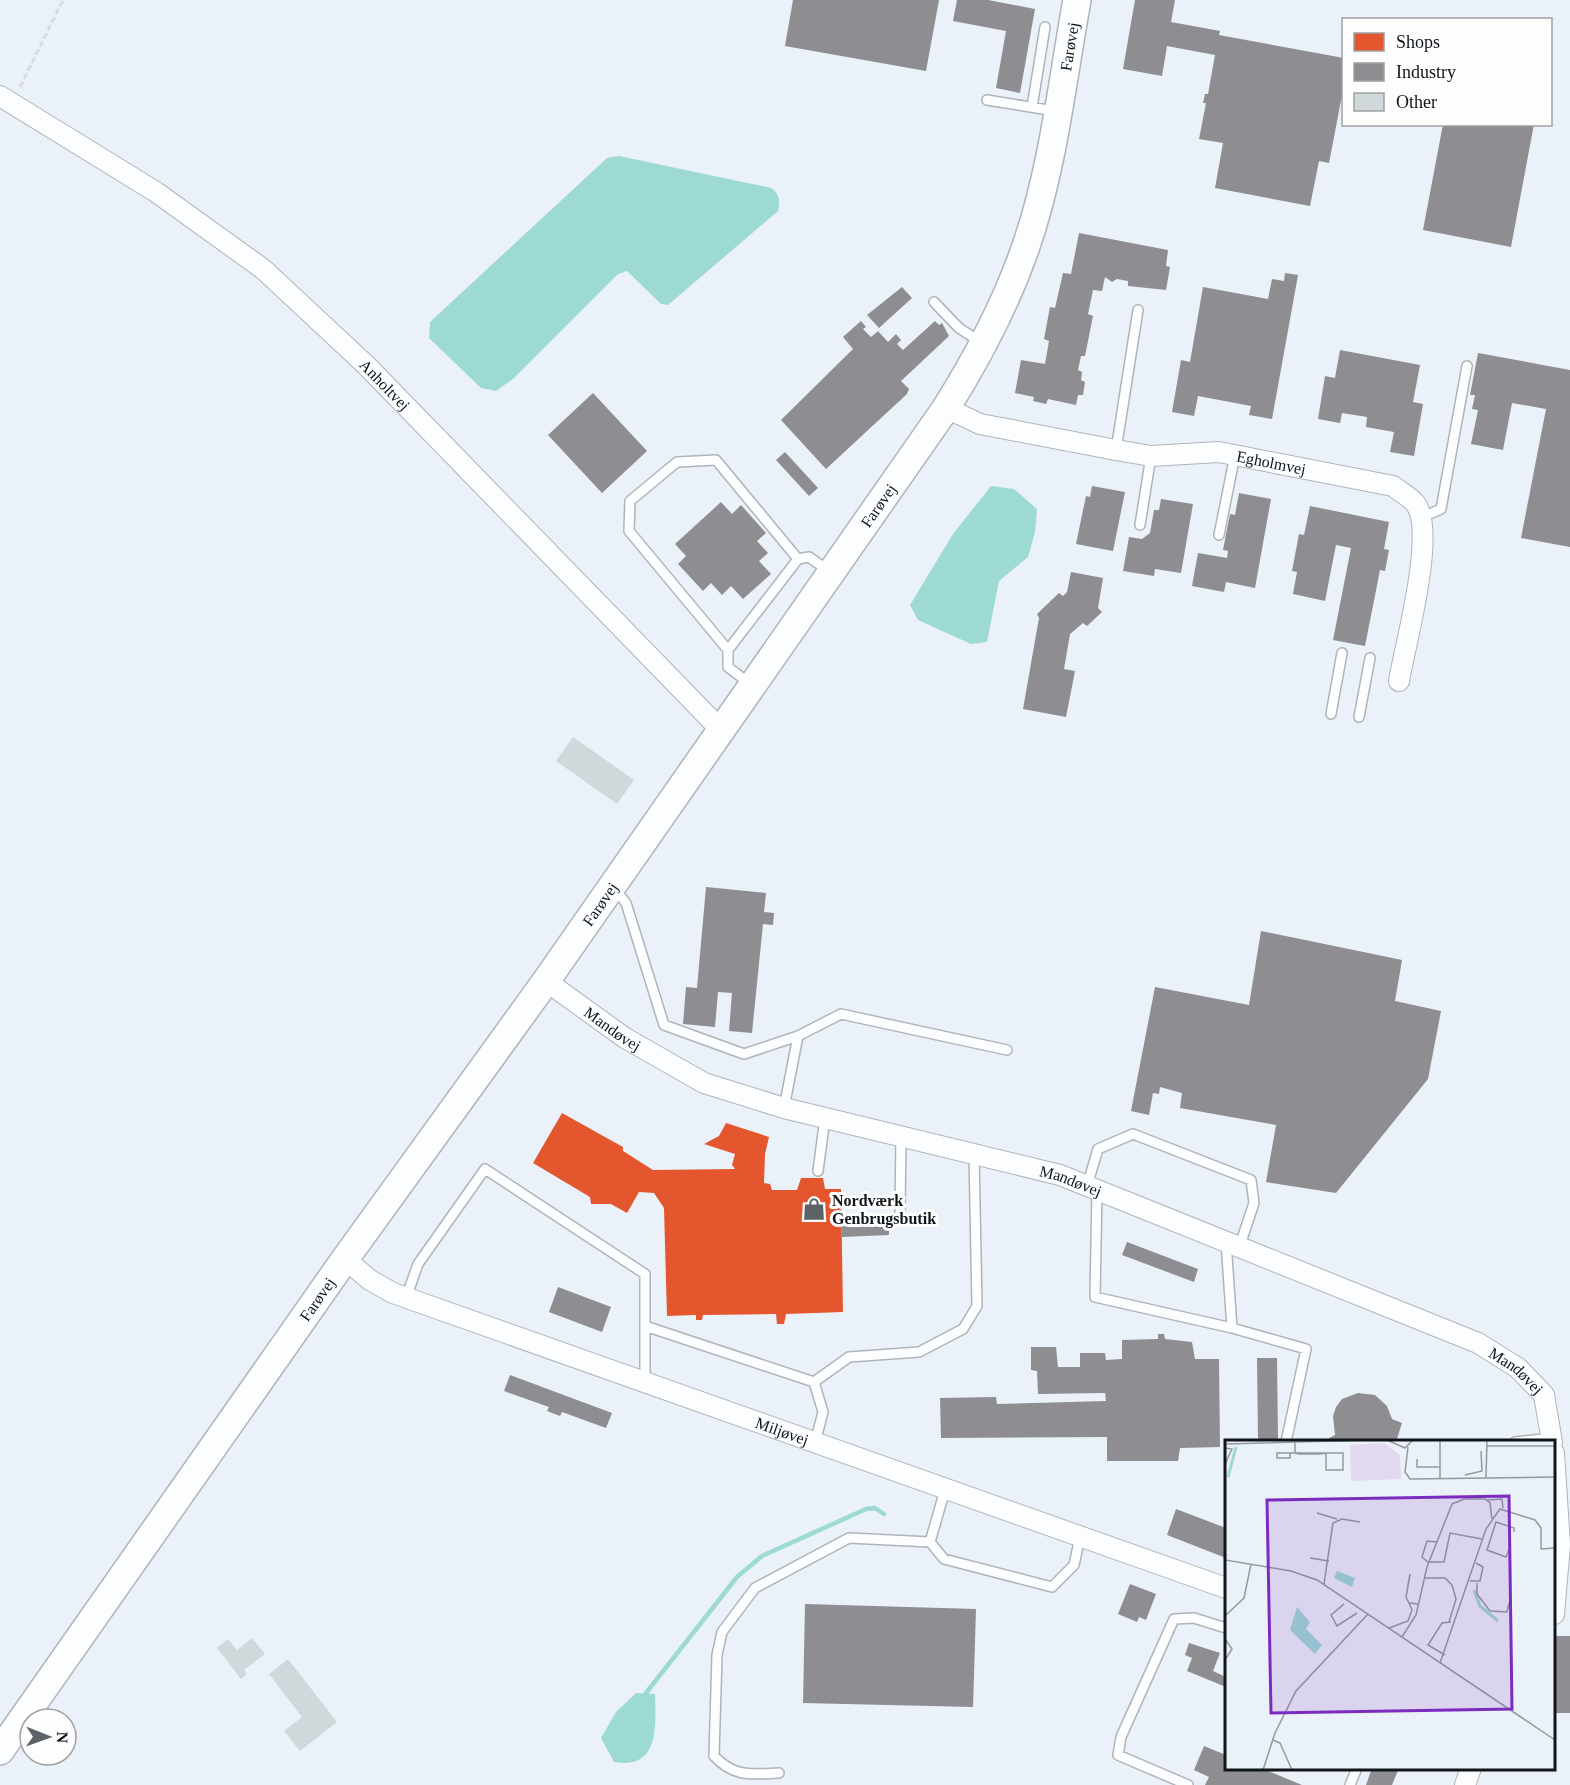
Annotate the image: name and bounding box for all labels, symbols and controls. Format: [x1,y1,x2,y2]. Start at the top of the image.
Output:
legend [1342,18,1552,126]
street label: Farøvej [1057,21,1082,72]
text: Shops [1396,32,1440,52]
text: Industry [1396,62,1456,82]
text: Other [1396,92,1437,112]
street label: Anholtvej [357,356,413,414]
street label: Egholmvej [1235,447,1307,478]
street label: Farøvej [857,480,900,530]
street label: Farøvej [579,879,622,929]
street label: Mandøvej [581,1003,644,1055]
street label: Mandøvej [1038,1162,1104,1200]
place label: Nordværk Genbrugsbutik [832,1192,936,1228]
shop icon: Nordværk Genbrugsbutik [801,1196,827,1222]
street label: Farøvej [296,1274,339,1324]
street label: Mandøvej [1486,1344,1547,1398]
street label: Miljøvej [753,1414,811,1449]
inset map [1225,1440,1555,1770]
north arrow [18,1707,78,1767]
text: N [54,1731,71,1744]

